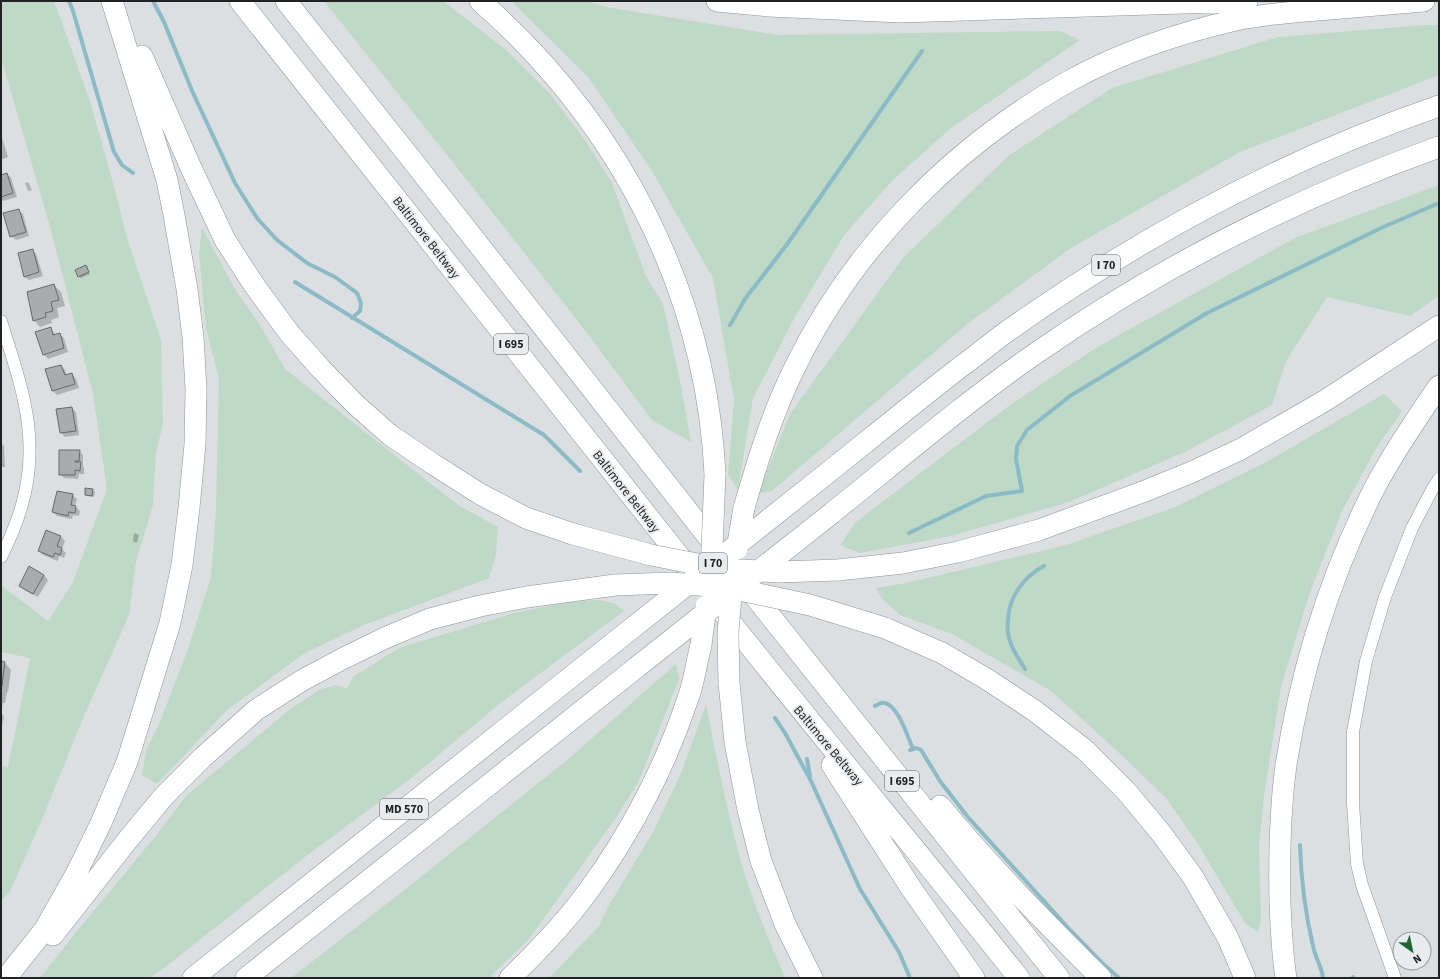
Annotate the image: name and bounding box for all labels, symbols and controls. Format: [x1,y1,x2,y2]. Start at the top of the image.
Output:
street label: Baltimore Beltway [388,193,464,283]
road number: I 70 [1092,255,1120,275]
road number: I 695 [494,334,528,354]
street label: Baltimore Beltway [588,447,664,537]
road number: I 70 [699,553,727,573]
street label: Baltimore Beltway [789,702,867,790]
road number: I 695 [885,771,919,791]
road number: MD 570 [380,799,428,819]
north arrow [1392,931,1432,971]
text: N [1410,951,1424,967]

